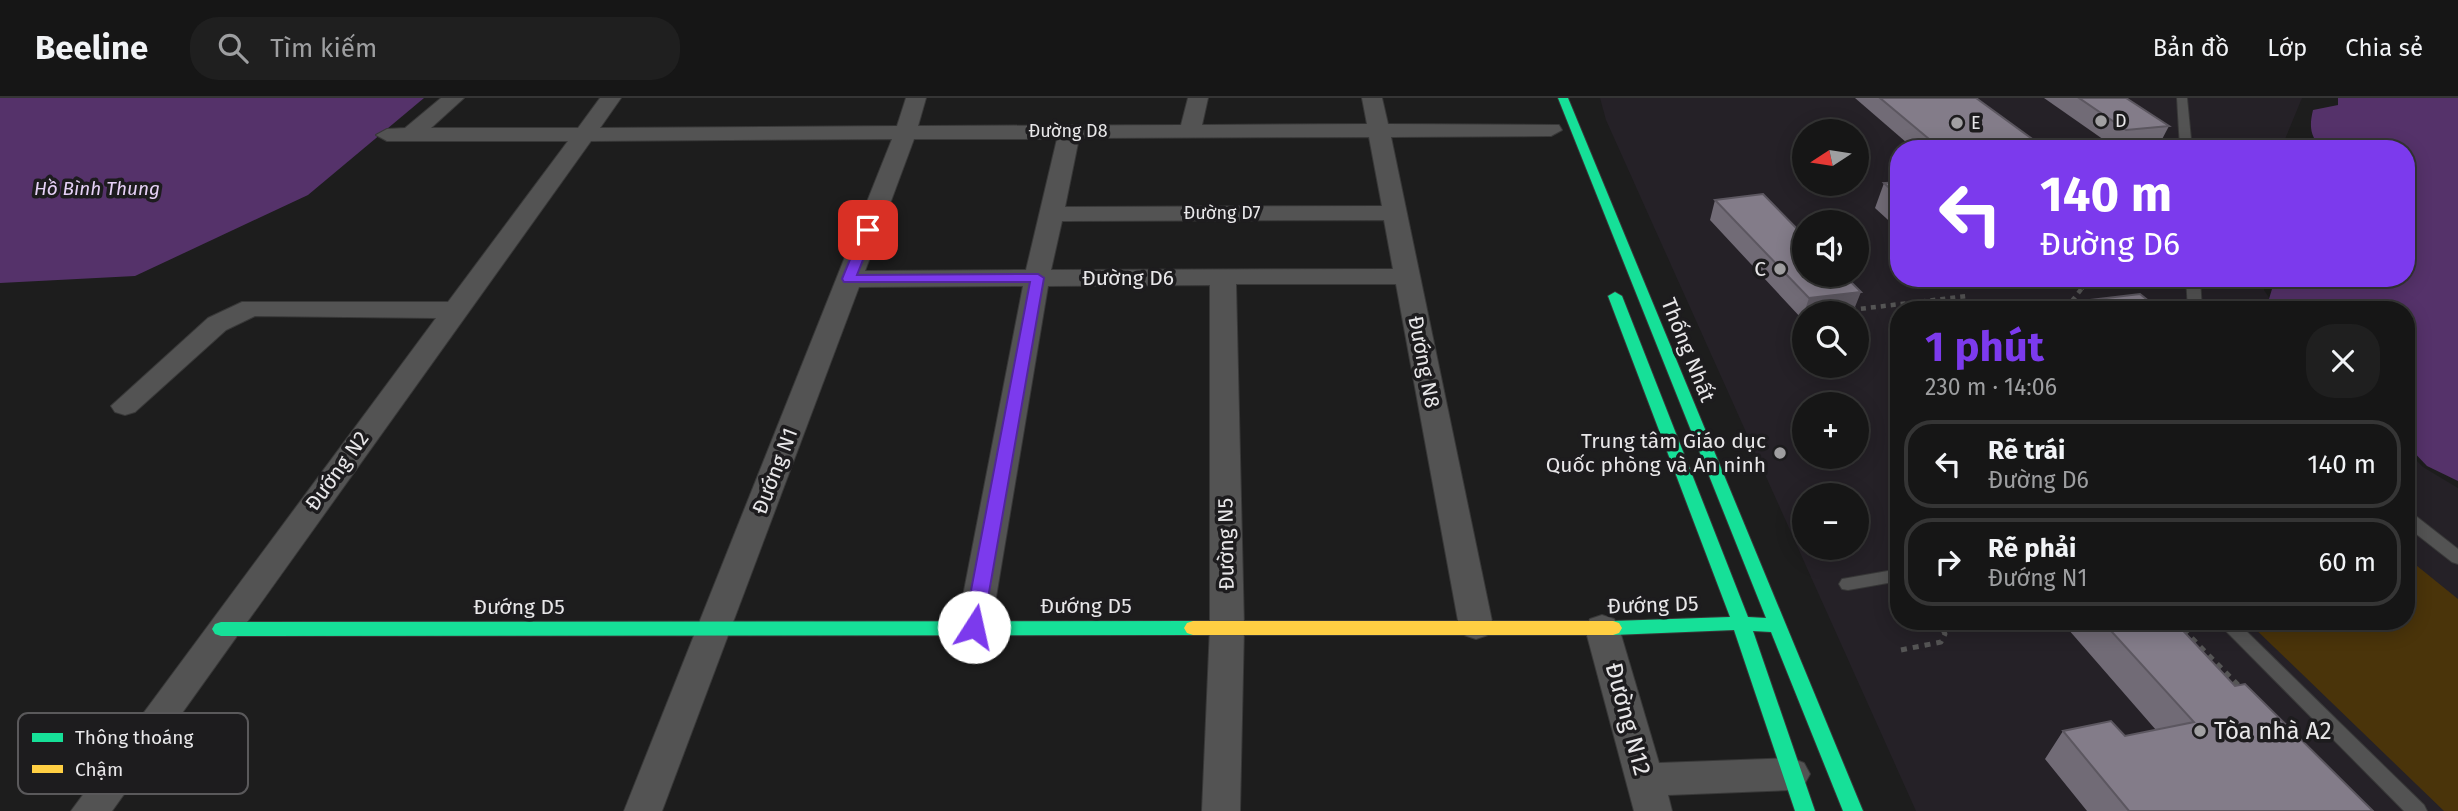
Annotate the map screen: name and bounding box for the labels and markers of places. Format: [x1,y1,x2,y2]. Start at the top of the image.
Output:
place label: D [2115,110,2127,132]
place label: E [1971,112,1981,134]
marker: D [2093,113,2109,129]
marker: E [1949,115,1965,131]
pin [838,200,898,260]
place label: C [1754,256,1766,282]
marker: C [1772,261,1788,277]
place label: Trung tâm Giáo dục Quốc phòng và An ninh [1546,428,1766,478]
marker: Trung tâm Giáo dục Quốc phòng và An ninh [1772,445,1788,461]
place label: Tòa nhà A2 [2214,717,2332,745]
marker: Tòa nhà A2 [2192,723,2208,739]

